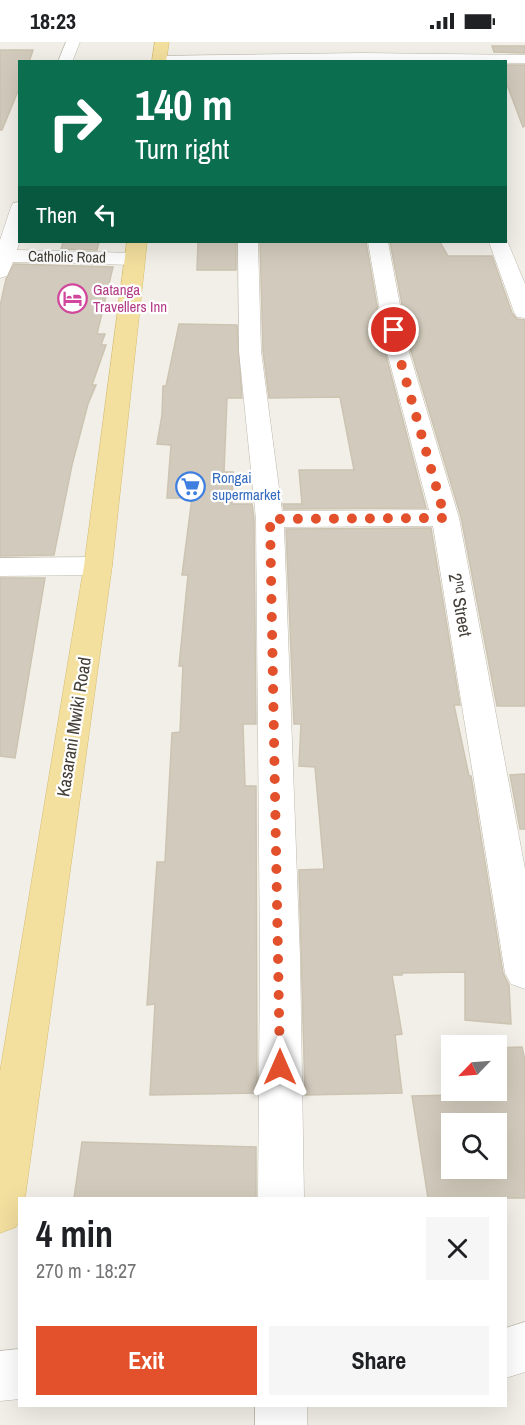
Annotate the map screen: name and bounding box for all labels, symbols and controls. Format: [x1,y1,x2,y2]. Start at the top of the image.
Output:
text: 18:23 [30,6,76,36]
text: 140 m [135,77,233,133]
icon: right [36,84,114,162]
text: Turn right [135,131,229,167]
icon: left [89,198,122,231]
text: Then [36,200,77,230]
street label: Catholic Road [28,245,106,268]
place label: Gatanga Travellers Inn [93,279,167,317]
hotel icon: Gatanga Travellers Inn [56,283,88,315]
pin [368,304,419,355]
icon: arrive [377,313,410,346]
place label: Rongai supermarket [212,467,281,505]
supermarket icon: Rongai supermarket [175,471,207,503]
street label: 2ⁿᵈ Street [443,571,478,639]
street label: Kasarani Mwiki Road [50,655,97,799]
position arrow [248,1035,312,1099]
north arrow [441,1035,507,1101]
map controls [441,1035,507,1179]
button: search [441,1113,507,1179]
text: 4 min [36,1210,113,1258]
button: close [426,1217,489,1280]
text: 270 m · 18:27 [36,1257,136,1284]
button: Exit [36,1326,257,1395]
button: Share [269,1326,489,1395]

